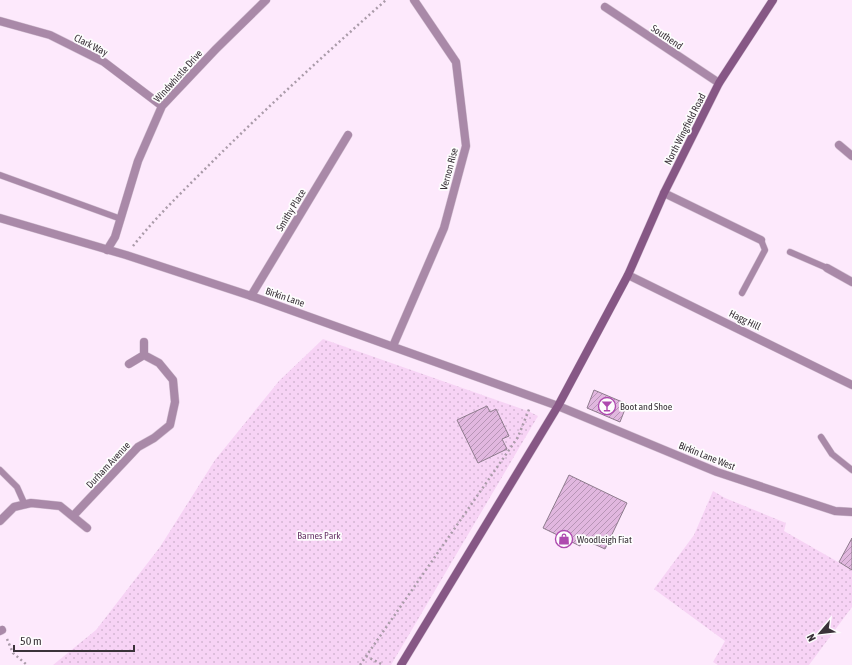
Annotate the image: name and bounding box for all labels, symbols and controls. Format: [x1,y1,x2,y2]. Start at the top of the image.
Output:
street label: Southend [649,22,685,52]
street label: Clark Way [72,32,110,58]
street label: Windwhistle Drive [152,47,205,104]
street label: North Wingfield Road [662,91,708,167]
street label: Vernon Rise [438,146,460,191]
street label: Smithy Place [274,186,308,233]
street label: Birkin Lane [264,285,306,309]
street label: Hagg Hill [727,308,763,332]
bar icon: Boot and Shoe [597,396,617,416]
place label: Boot and Shoe [620,401,673,412]
street label: Durham Avenue [84,439,132,490]
street label: Birkin Lane West [677,440,737,472]
shop icon: Woodleigh Fiat [554,529,574,549]
park label: Barnes Park [297,530,341,541]
place label: Woodleigh Fiat [577,534,632,545]
north arrow [800,613,840,653]
scale bar [14,627,134,653]
text: N [804,632,818,643]
text: 50 m [20,634,42,648]

